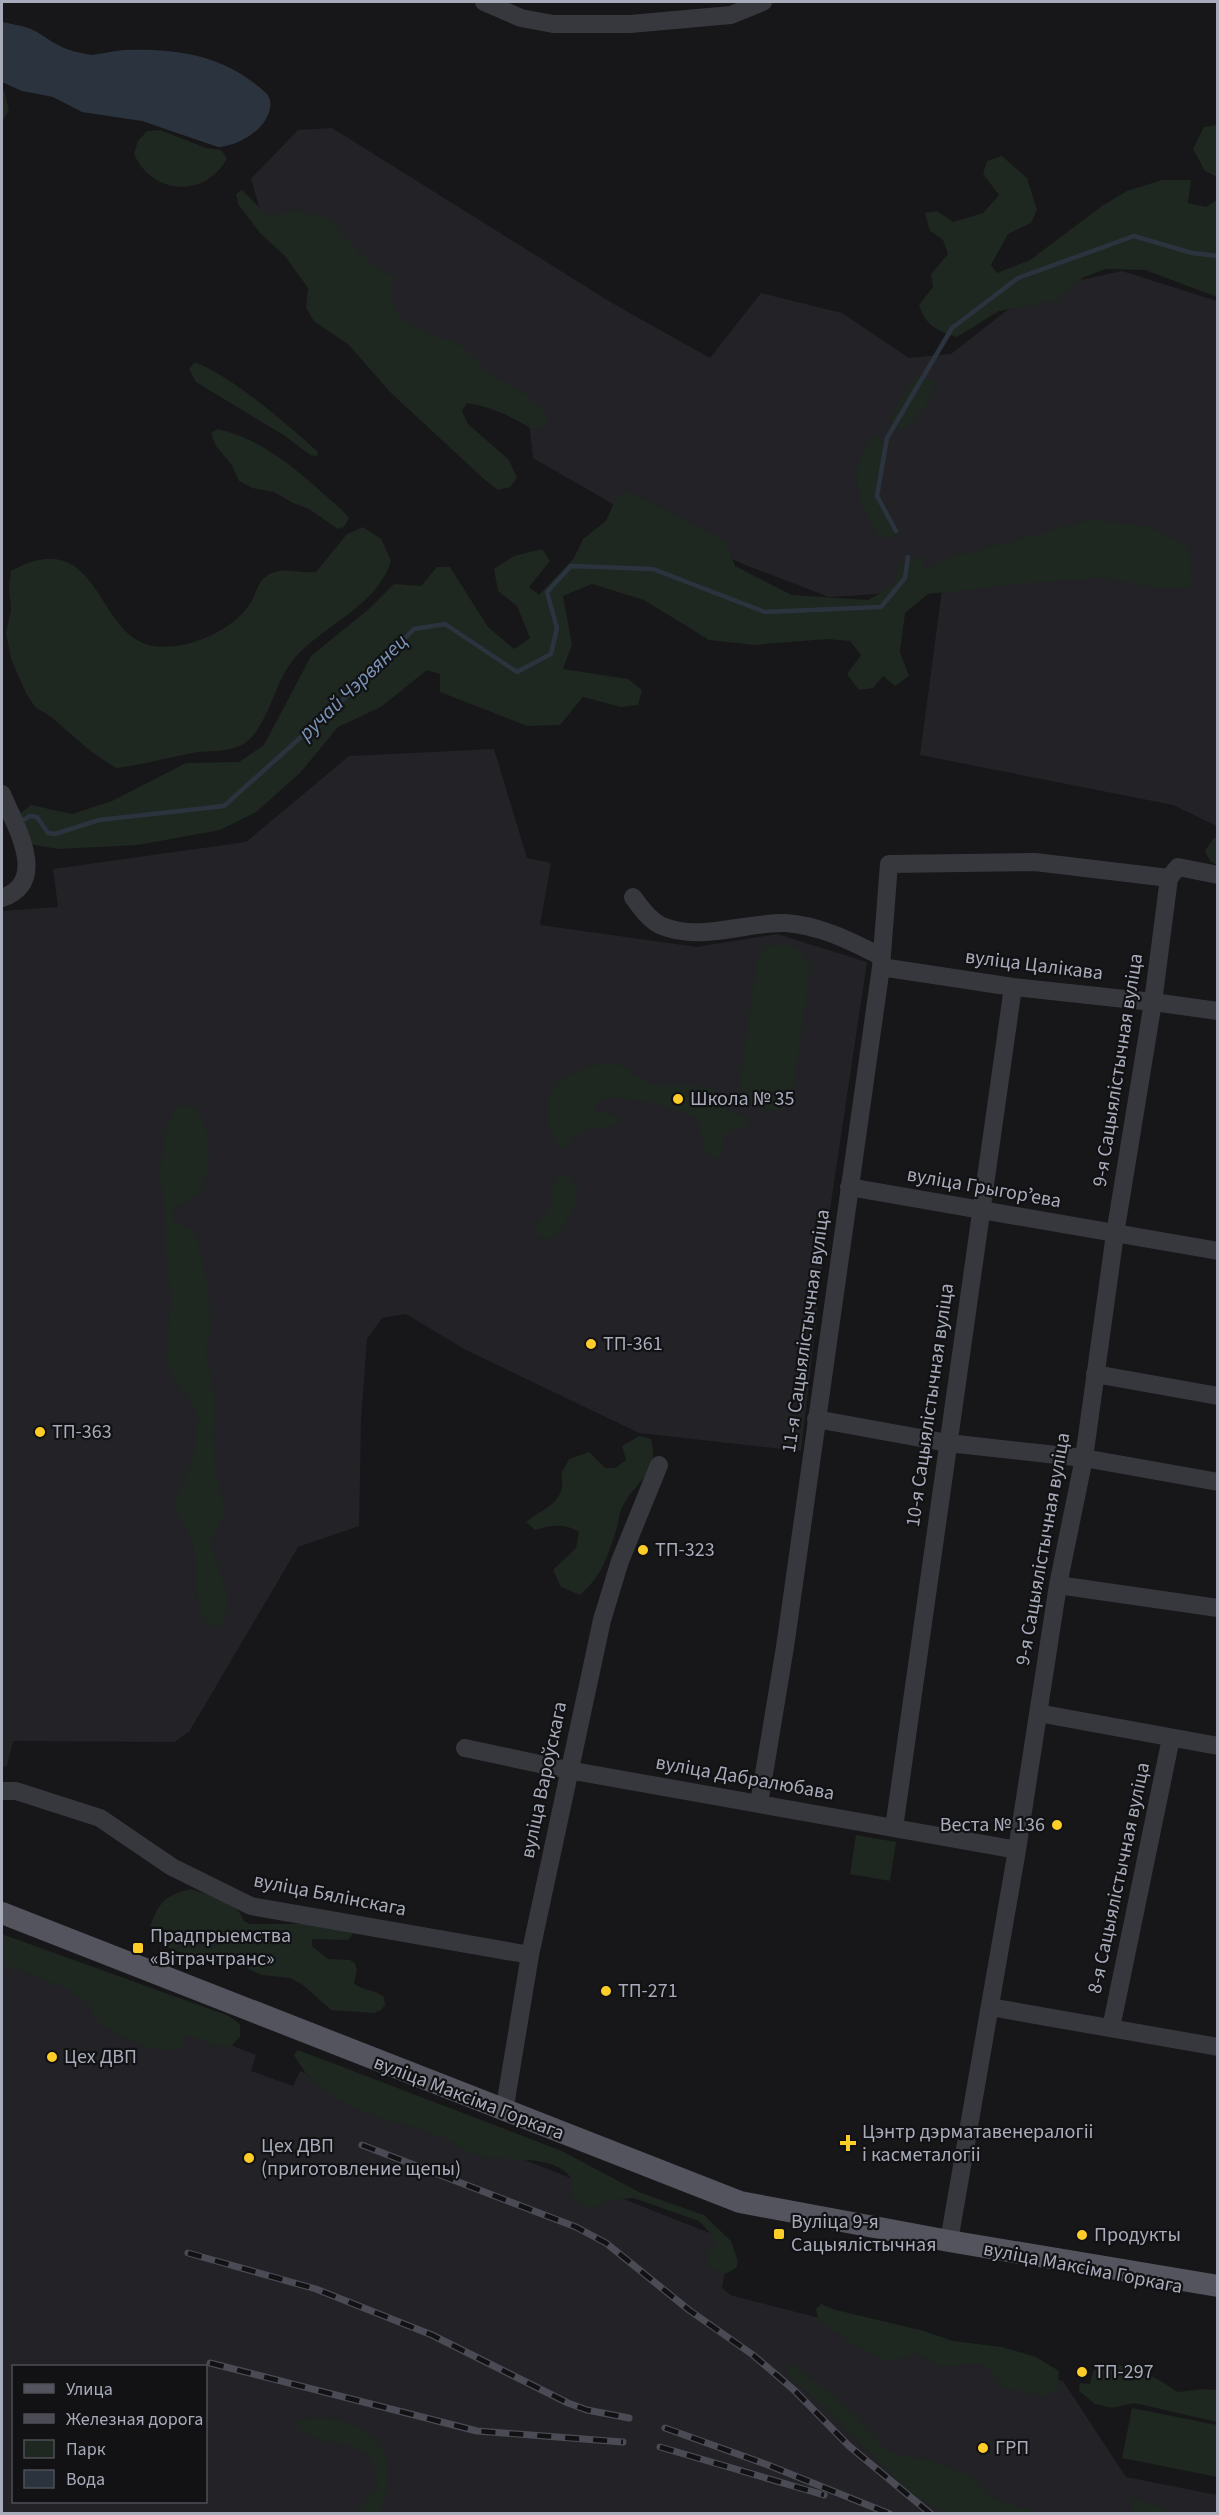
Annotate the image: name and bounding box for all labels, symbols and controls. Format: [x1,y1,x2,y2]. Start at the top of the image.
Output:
water label: ручай Чэрвянец [291,627,414,748]
street label: вуліца Цалікава [963,943,1105,987]
street label: 9-я Сацыялістычная вуліца [1086,951,1150,1189]
place label: Школа № 35 [690,1085,794,1113]
marker: Школа № 35 [671,1092,685,1106]
street label: вуліца Грыгорʼева [905,1161,1063,1215]
street label: 11-я Сацыялістычная вуліца [775,1207,837,1455]
street label: 10-я Сацыялістычная вуліца [899,1281,961,1529]
place label: ТП-361 [603,1330,663,1358]
marker: ТП-361 [584,1337,598,1351]
place label: ТП-363 [52,1418,112,1446]
marker: ТП-363 [33,1425,47,1439]
street label: 9-я Сацыялістычная вуліца [1009,1430,1077,1668]
place label: ТП-323 [655,1536,715,1564]
marker: ТП-323 [636,1543,650,1557]
street label: вуліца Вароўскага [514,1699,574,1861]
street label: вуліца Дабралюбава [653,1748,837,1808]
street label: 8-я Сацыялістычная вуліца [1081,1760,1157,1996]
place label: Веста № 136 [940,1811,1045,1839]
marker: Веста № 136 [1050,1818,1064,1832]
street label: вуліца Бялінскага [251,1866,409,1924]
place label: Прадпрыемства «Вітрачтранс» [150,1922,291,1973]
marker: Прадпрыемства «Вітрачтранс» [131,1941,145,1955]
place label: ТП-271 [618,1977,678,2005]
marker: ТП-271 [599,1984,613,1998]
place label: Цех ДВП [64,2043,137,2071]
street label: вуліца Максіма Горкага [370,2049,568,2147]
marker: Цех ДВП [45,2050,59,2064]
place label: Цэнтр дэрматавенералогіі і касметалогіі [862,2118,1094,2169]
place label: Цех ДВП (приготовление щепы) [261,2132,461,2183]
marker: Цэнтр дэрматавенералогіі і касметалогіі [839,2134,857,2152]
marker: Цех ДВП (приготовление щепы) [242,2151,256,2165]
place label: Вуліца 9-я Сацыялістычная [791,2208,936,2259]
place label: Продукты [1094,2221,1181,2249]
marker: Вуліца 9-я Сацыялістычная [772,2227,786,2241]
marker: Продукты [1075,2228,1089,2242]
street label: вуліца Максіма Горкага [981,2235,1185,2301]
place label: ТП-297 [1094,2358,1154,2386]
legend [12,2365,207,2503]
marker: ТП-297 [1075,2365,1089,2379]
text: Улица [66,2377,113,2402]
text: Железная дорога [66,2407,203,2432]
place label: ГРП [995,2434,1029,2462]
text: Парк [66,2437,106,2462]
marker: ГРП [976,2441,990,2455]
text: Вода [66,2467,105,2492]

